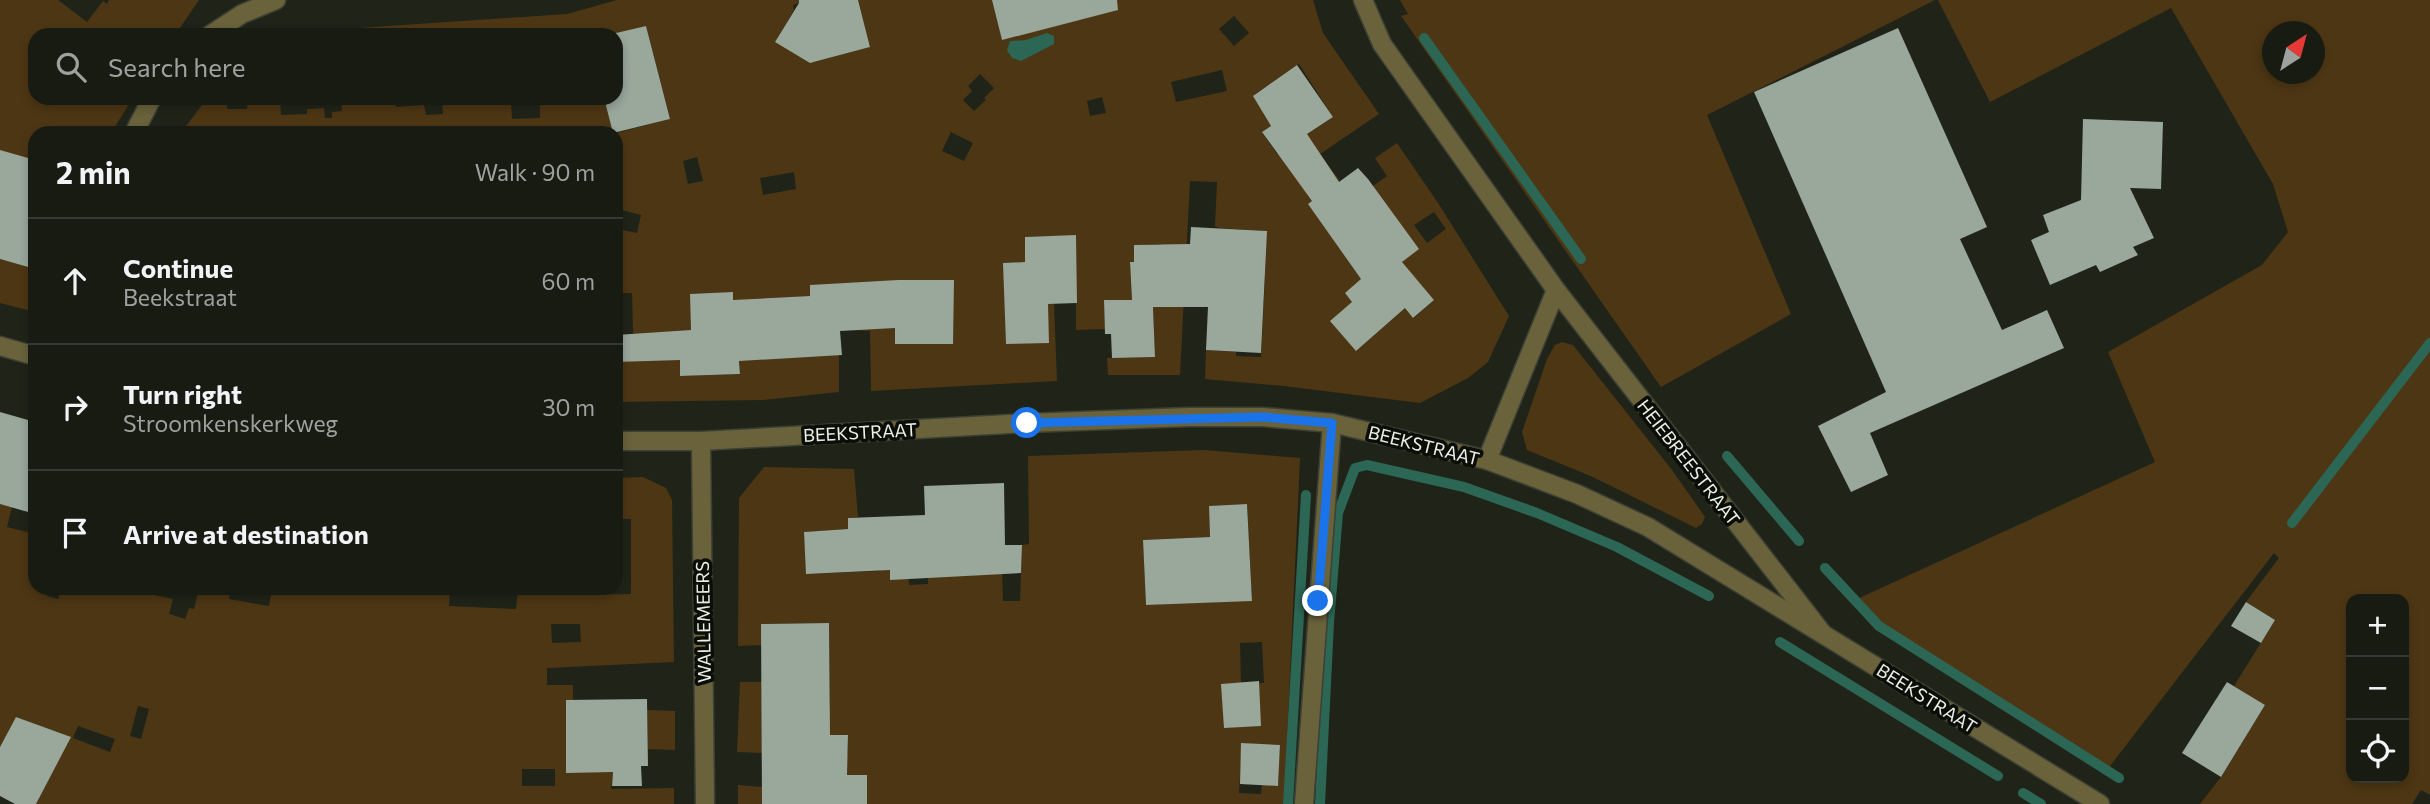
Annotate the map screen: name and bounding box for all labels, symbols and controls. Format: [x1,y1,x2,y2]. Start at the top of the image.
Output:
north arrow [2262,21,2325,84]
search box [28,28,623,105]
icon: search [52,48,90,86]
text: Search here [108,51,246,82]
text: 2 min [56,153,131,190]
text: Walk · 90 m [475,158,595,186]
text: Continue [123,252,233,283]
icon: ahead [56,262,94,300]
text: 60 m [542,267,595,295]
text: Beekstraat [123,283,237,311]
text: Turn right [123,378,242,409]
icon: right [56,388,94,426]
text: 30 m [542,393,595,421]
street label: HEIEBREESTRAAT [1633,395,1745,529]
route start [1011,407,1042,438]
text: Stroomkenskerkweg [123,409,338,437]
street label: BEEKSTRAAT [803,418,917,446]
street label: BEEKSTRAAT [1366,421,1482,469]
icon: arrive [56,514,94,552]
text: Arrive at destination [123,518,369,549]
street label: WALLEMEERS [691,561,715,683]
route end [1302,585,1333,616]
map controls [2346,594,2409,783]
button: + [2346,594,2409,657]
button: − [2346,657,2409,720]
street label: BEEKSTRAAT [1873,659,1981,737]
button: locate [2346,720,2409,783]

